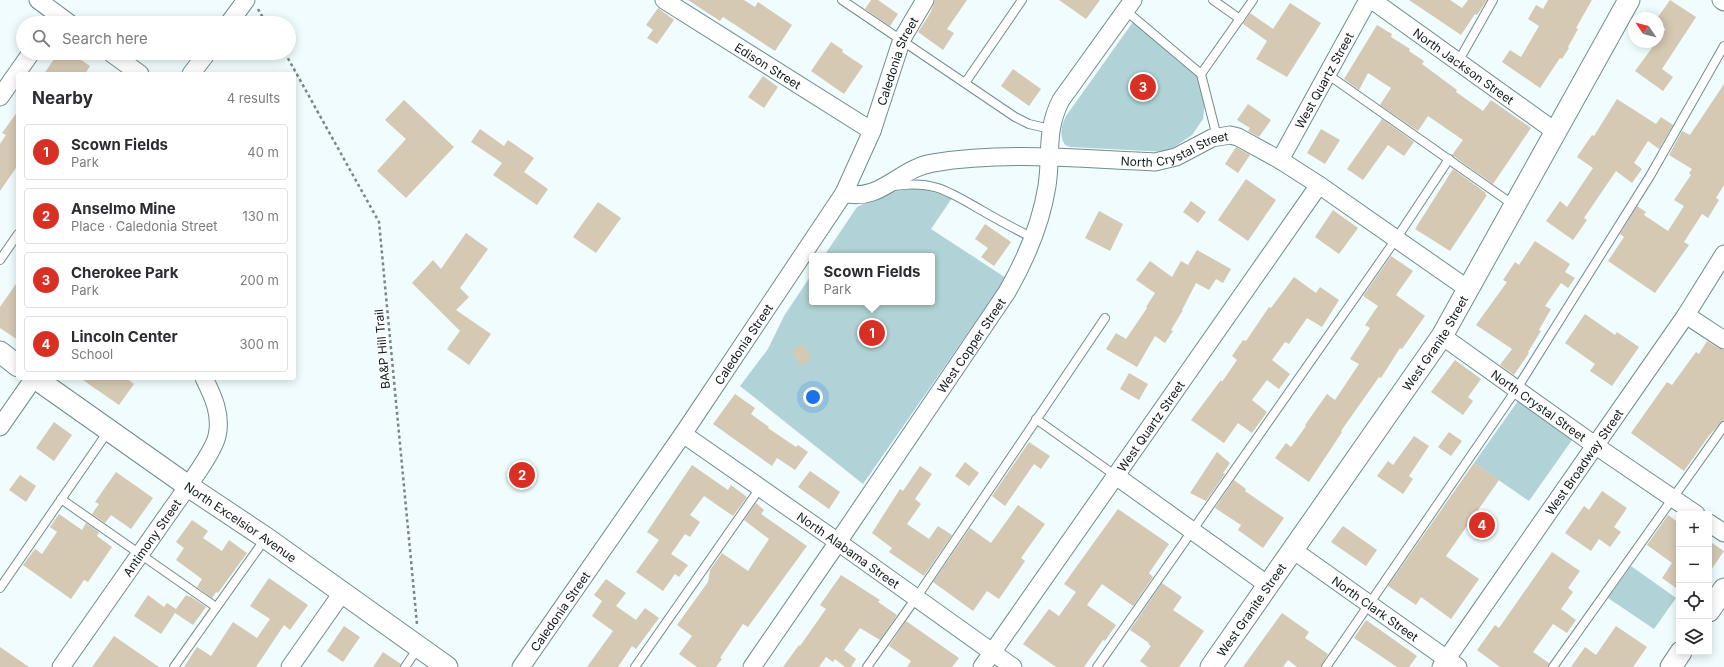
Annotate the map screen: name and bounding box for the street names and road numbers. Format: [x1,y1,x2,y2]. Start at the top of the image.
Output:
street label: Caledonia Street [873,14,921,107]
street label: North Jackson Street [1411,25,1517,107]
street label: West Quartz Street [1291,29,1356,131]
street label: Edison Street [732,39,804,92]
street label: North Crystal Street [1120,128,1229,170]
street label: West Granite Street [1399,293,1471,393]
street label: West Copper Street [933,295,1008,396]
street label: Caledonia Street [711,301,775,387]
street label: BA&P Hill Trail [371,308,393,390]
street label: North Crystal Street [1489,366,1589,444]
street label: West Quartz Street [1114,378,1187,474]
street label: West Broadway Street [1542,406,1626,518]
street label: North Excelsior Avenue [182,478,300,565]
street label: Antimony Street [119,496,184,579]
street label: North Alabama Street [794,508,903,591]
street label: West Granite Street [1213,560,1289,659]
street label: Caledonia Street [527,568,593,654]
street label: North Clark Street [1329,573,1422,644]

